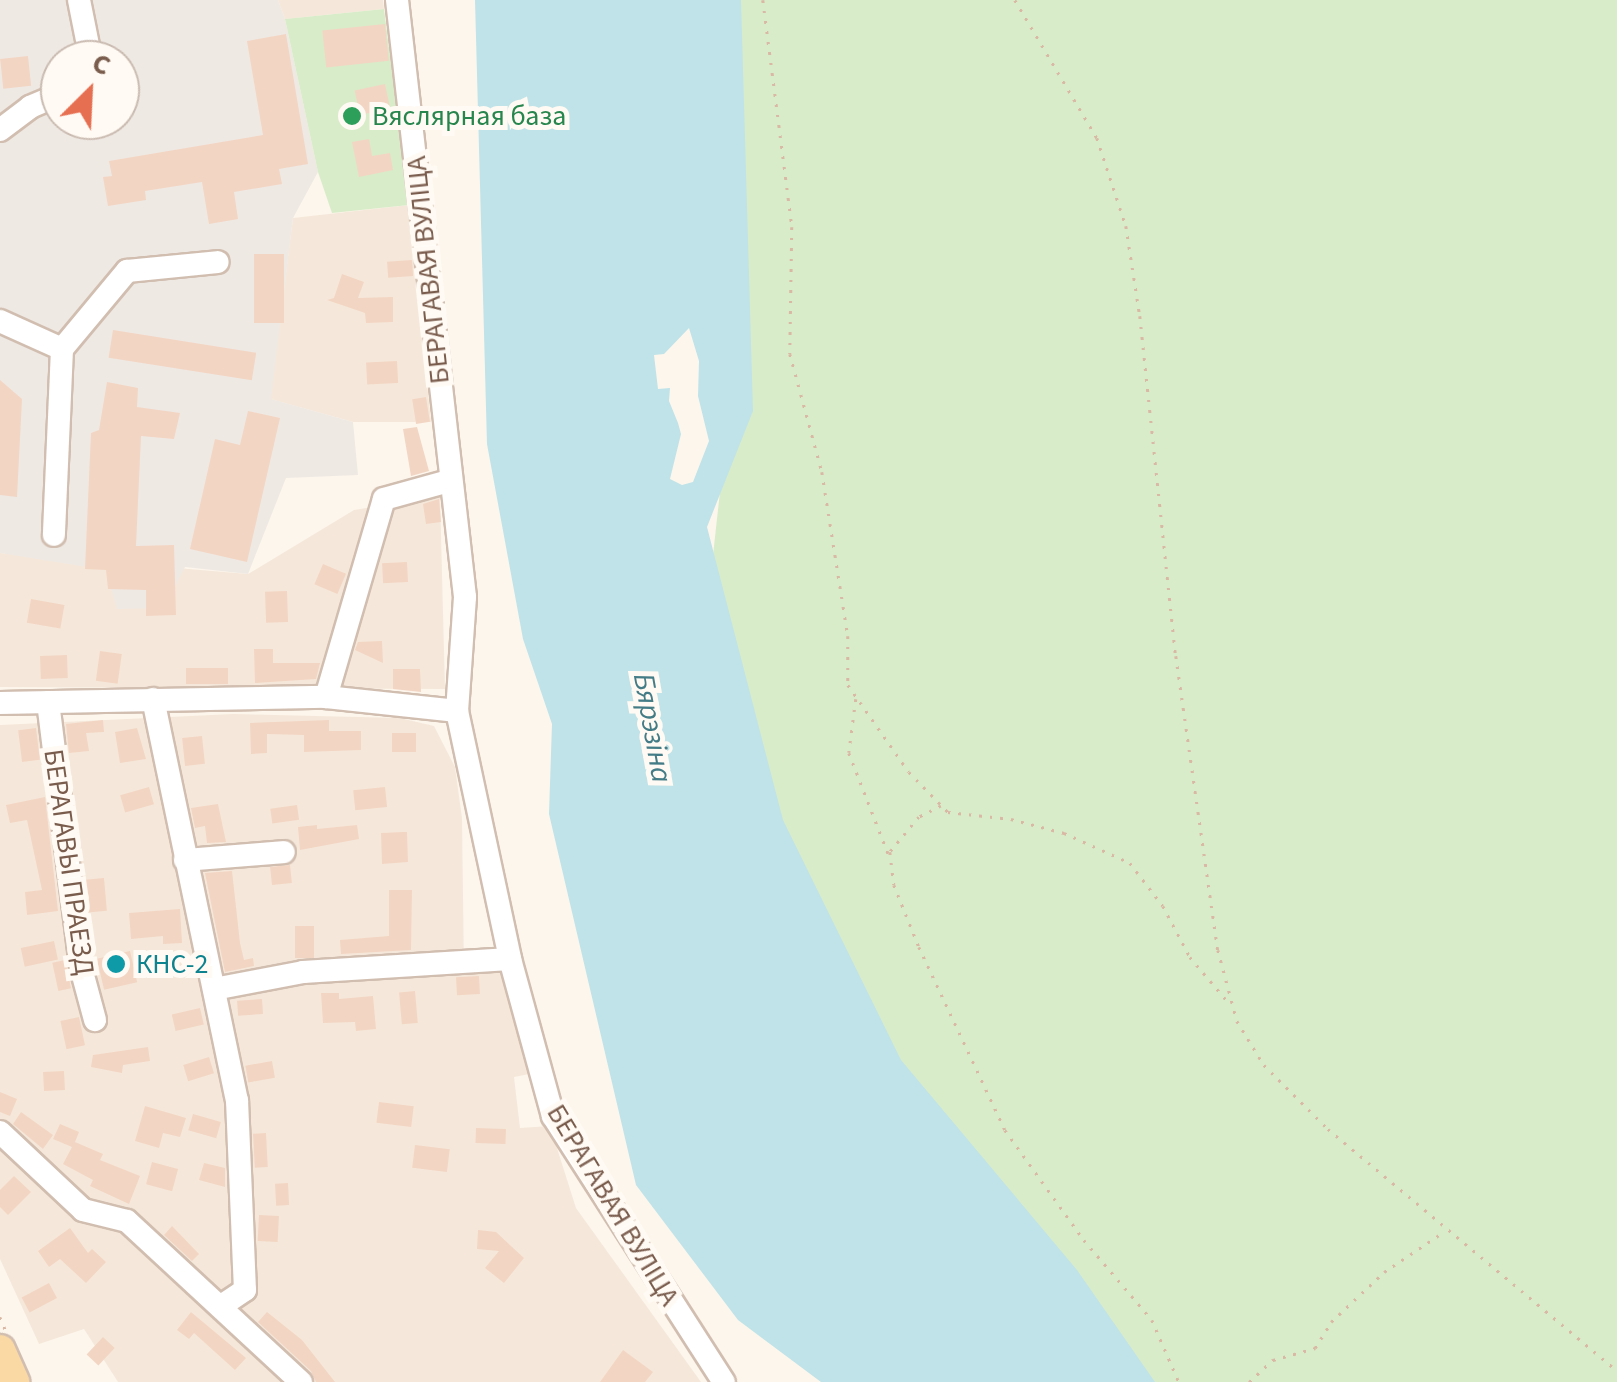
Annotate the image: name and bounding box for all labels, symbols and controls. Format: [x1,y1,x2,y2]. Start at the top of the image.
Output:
north arrow [40,40,140,140]
text: С [86,43,117,86]
place label: Вяслярная база [372,99,566,133]
marker: Вяслярная база [341,105,363,127]
street label: БЕРАГАВАЯ ВУЛІЦА [399,154,457,386]
water label: Бярэзіна [625,670,679,786]
street label: БЕРАГАВЫ ПРАЕЗД [37,747,101,977]
place label: КНС-2 [136,947,208,981]
marker: КНС-2 [105,953,127,975]
street label: БЕРАГАВАЯ ВУЛІЦА [540,1098,686,1312]

